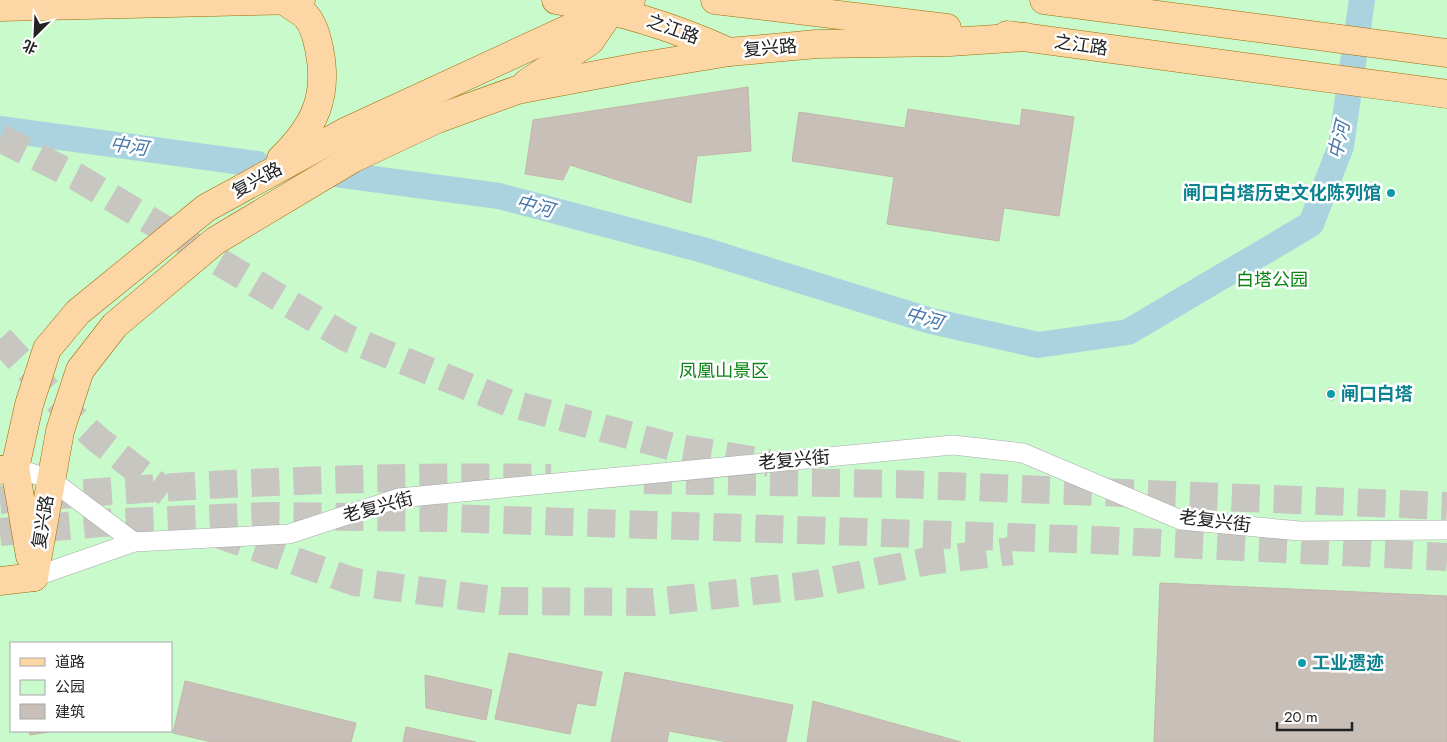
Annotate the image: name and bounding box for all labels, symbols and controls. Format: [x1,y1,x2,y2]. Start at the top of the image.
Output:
street label: 之江路 [643,8,703,50]
north arrow [10,10,60,60]
street label: 之江路 [1052,28,1110,62]
street label: 复兴路 [742,33,798,63]
text: 北 [19,35,40,59]
water label: 中河 [1322,115,1357,162]
water label: 中河 [108,130,154,163]
street label: 复兴路 [227,156,287,204]
place label: 闸口白塔历史文化陈列馆 [1183,180,1381,206]
marker: 闸口白塔历史文化陈列馆 [1385,187,1397,199]
water label: 中河 [513,188,561,225]
park label: 白塔公园 [1236,267,1308,293]
water label: 中河 [902,300,950,337]
park label: 凤凰山景区 [679,358,769,384]
place label: 闸口白塔 [1341,381,1413,407]
marker: 闸口白塔 [1325,388,1337,400]
street label: 老复兴街 [757,444,831,476]
street label: 老复兴街 [340,485,416,529]
street label: 复兴路 [26,493,60,551]
street label: 老复兴街 [1178,504,1252,538]
legend [10,642,172,732]
place label: 工业遗迹 [1312,650,1384,676]
text: 道路 [55,651,85,673]
marker: 工业遗迹 [1296,657,1308,669]
text: 公园 [55,676,85,698]
scale bar [1277,700,1352,732]
text: 建筑 [55,701,85,723]
text: 20 m [1284,706,1318,728]

